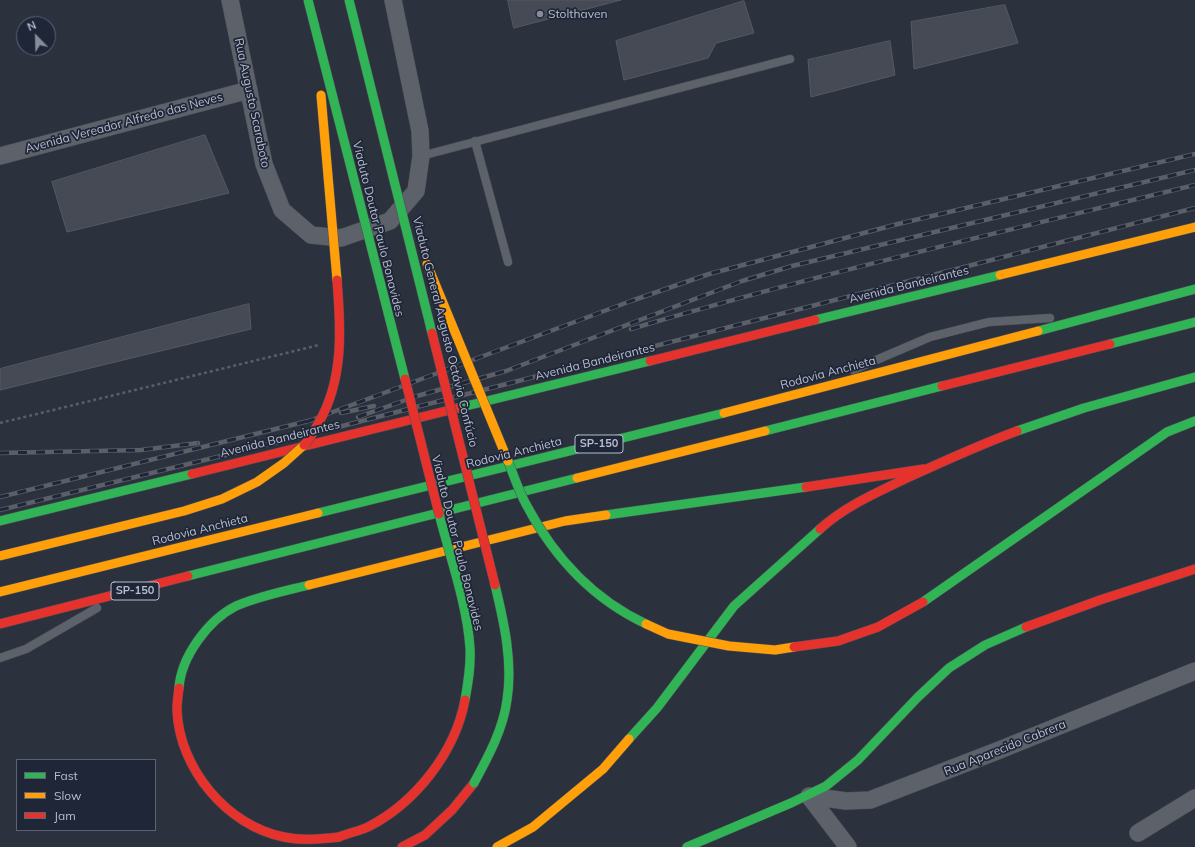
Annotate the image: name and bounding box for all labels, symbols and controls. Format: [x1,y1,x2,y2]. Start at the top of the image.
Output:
place label: Stolthaven [548,7,608,21]
marker: Stolthaven [535,9,545,19]
north arrow [16,16,56,56]
text: N [25,18,38,34]
street label: Rua Augusto Scaraboto [231,37,273,169]
street label: Avenida Vereador Alfredo das Neves [24,90,224,156]
street label: Viaduto Doutor Paulo Bonavides [349,140,407,318]
street label: Viaduto General Augusto Octávio Confúcio [409,215,481,449]
street label: Avenida Bandeirantes [848,263,970,307]
street label: Avenida Bandeirantes [534,340,656,384]
street label: Rodovia Anchieta [779,353,877,393]
street label: Avenida Bandeirantes [219,417,341,461]
street label: Rodovia Anchieta [465,434,563,472]
road number: SP-150 [575,435,623,453]
street label: Viaduto Doutor Paulo Bonavides [428,454,486,632]
street label: Rodovia Anchieta [151,511,249,549]
road number: SP-150 [111,582,159,600]
street label: Rua Aparecido Cabrera [942,717,1068,779]
legend [16,759,156,831]
text: Fast [54,768,78,783]
text: Slow [54,788,82,803]
text: Jam [54,808,76,823]

